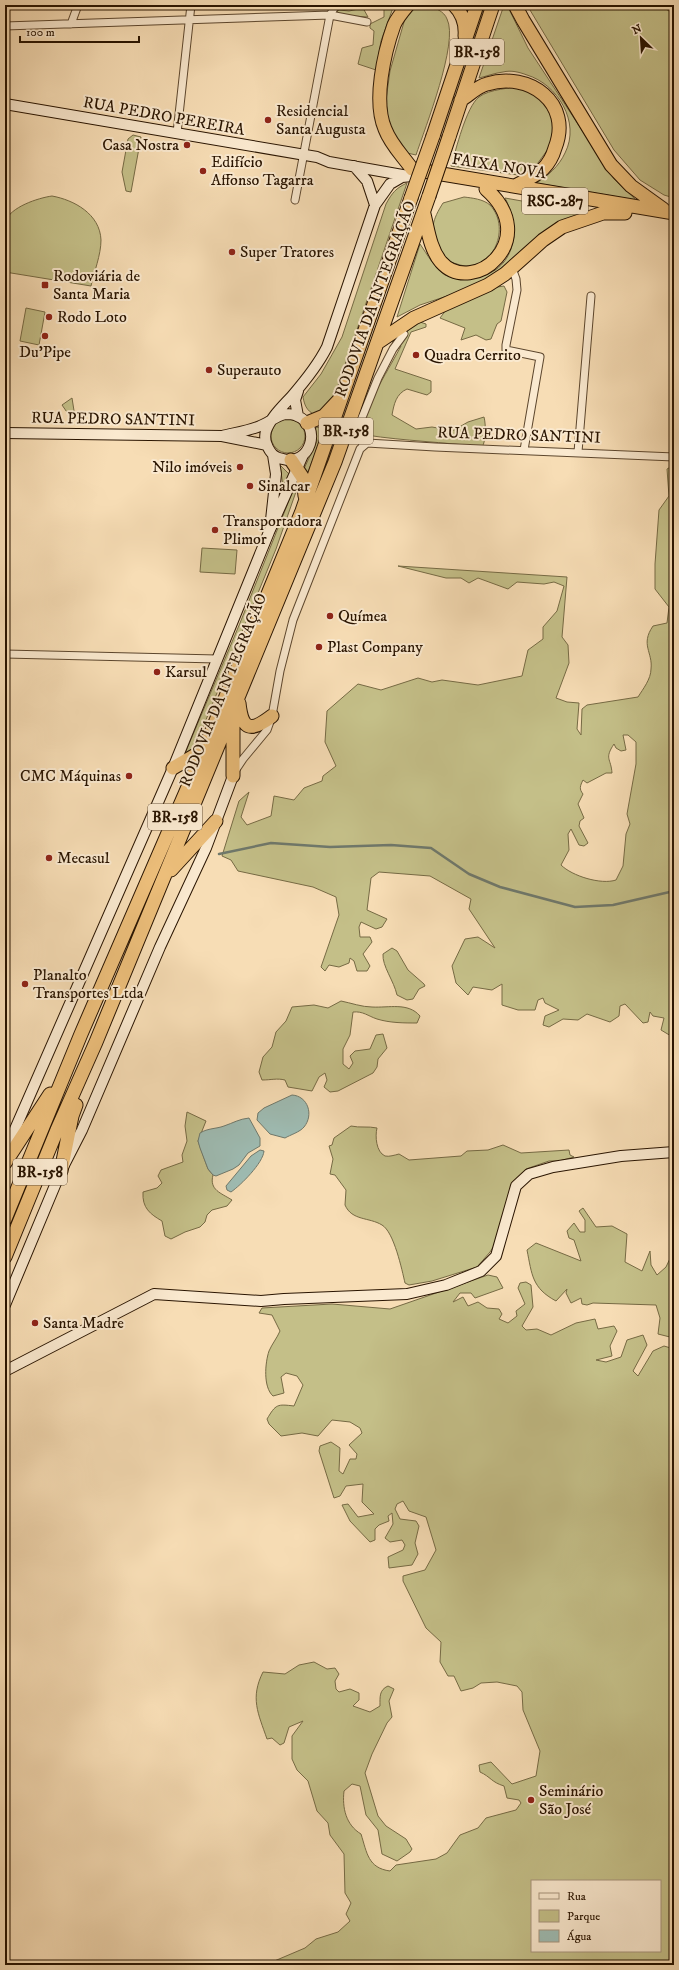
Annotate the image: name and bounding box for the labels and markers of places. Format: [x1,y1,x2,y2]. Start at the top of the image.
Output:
place label: Residencial Santa Augusta [276,101,366,139]
marker: Residencial Santa Augusta [263,115,273,125]
place label: Casa Nostra [102,135,179,155]
marker: Casa Nostra [182,140,192,150]
place label: Edifício Affonso Tagarra [211,152,314,190]
marker: Edifício Affonso Tagarra [198,166,208,176]
place label: Super Tratores [240,242,334,262]
marker: Super Tratores [227,247,237,257]
place label: Rodoviária de Santa Maria [53,266,140,304]
marker: Rodoviária de Santa Maria [40,280,50,290]
place label: Rodo Loto [57,307,127,327]
marker: Rodo Loto [44,312,54,322]
marker: Du'Pipe [40,331,50,341]
place label: Du'Pipe [19,342,71,362]
place label: Quadra Cerrito [424,345,521,365]
marker: Quadra Cerrito [411,350,421,360]
place label: Superauto [217,360,281,380]
marker: Superauto [204,365,214,375]
place label: Nilo imóveis [152,457,232,477]
marker: Nilo imóveis [235,462,245,472]
place label: Sinalcar [258,476,310,496]
marker: Sinalcar [245,481,255,491]
place label: Transportadora Plimor [223,511,322,549]
marker: Transportadora Plimor [210,525,220,535]
place label: Químea [338,606,387,626]
marker: Químea [325,611,335,621]
place label: Plast Company [327,637,423,657]
marker: Plast Company [314,642,324,652]
place label: Karsul [165,662,207,682]
marker: Karsul [152,667,162,677]
place label: CMC Máquinas [20,766,121,786]
marker: CMC Máquinas [124,771,134,781]
place label: Mecasul [57,848,110,868]
marker: Mecasul [44,853,54,863]
place label: Planalto Transportes Ltda [33,965,144,1003]
marker: Planalto Transportes Ltda [20,979,30,989]
place label: Santa Madre [43,1313,124,1333]
marker: Santa Madre [30,1318,40,1328]
place label: Seminário São José [539,1781,603,1819]
marker: Seminário São José [526,1795,536,1805]

